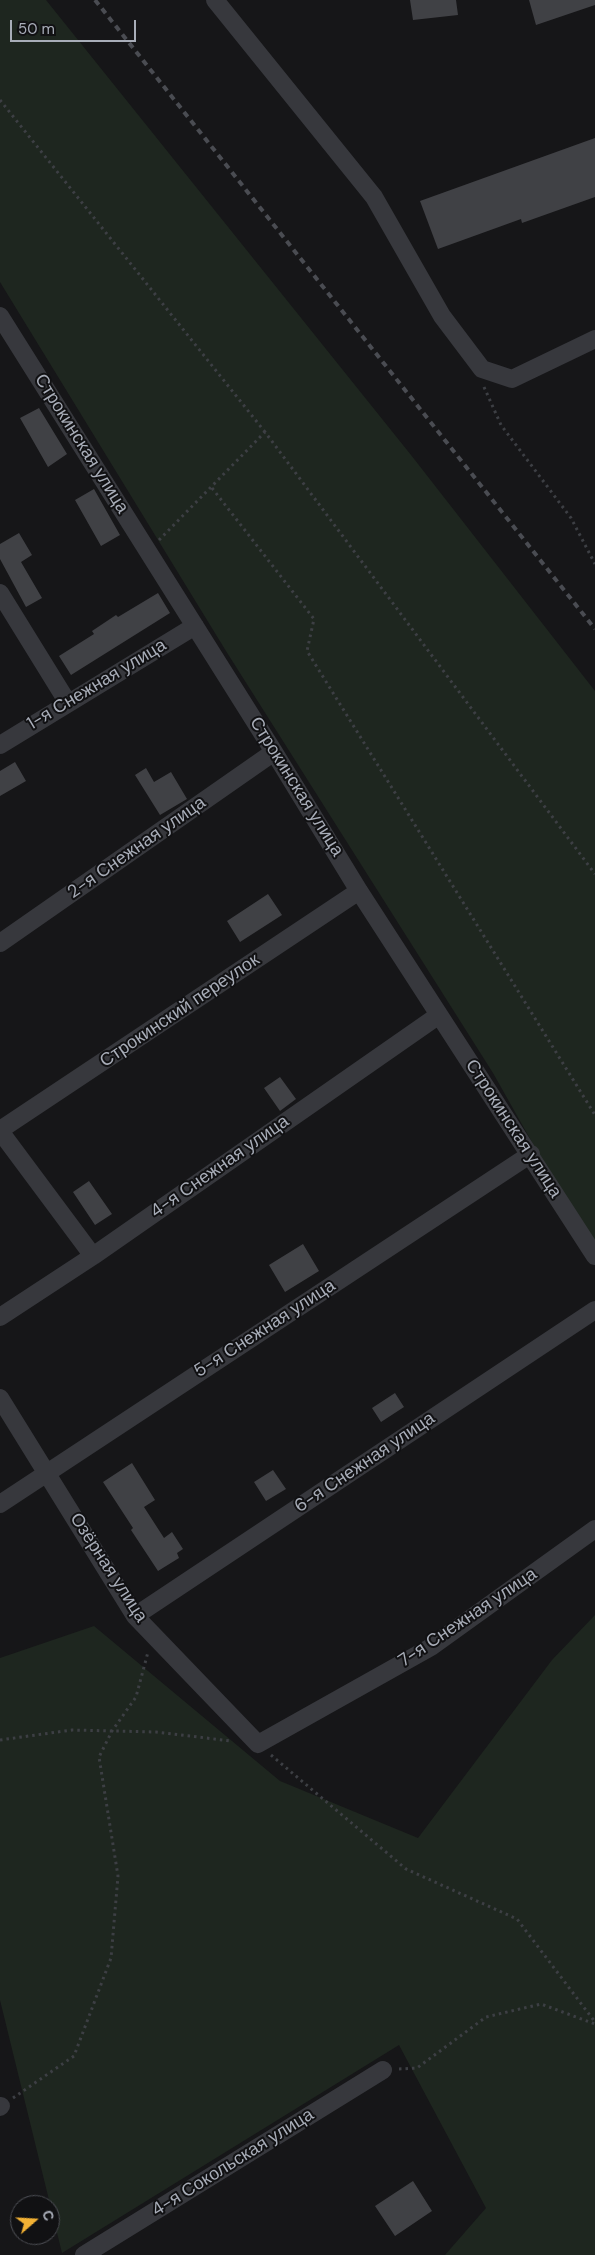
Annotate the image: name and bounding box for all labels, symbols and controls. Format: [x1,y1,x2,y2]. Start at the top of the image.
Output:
scale bar [12,10,139,42]
text: 50 m [18,19,55,39]
street label: Строкинская улица [29,370,133,518]
street label: 1-я Снежная улица [23,635,171,735]
street label: Строкинская улица [244,713,348,861]
street label: 2-я Снежная улица [64,792,210,904]
street label: Строкинский переулок [96,950,264,1072]
street label: Строкинская улица [460,1056,566,1202]
street label: 4-я Снежная улица [147,1111,293,1223]
street label: 5-я Снежная улица [190,1275,340,1383]
street label: 6-я Снежная улица [291,1408,439,1518]
street label: Озёрная улица [65,1509,151,1627]
street label: 7-я Снежная улица [395,1564,541,1672]
street label: 4-я Сокольская улица [148,2104,318,2222]
north arrow [10,2195,60,2245]
text: С [38,2208,58,2223]

